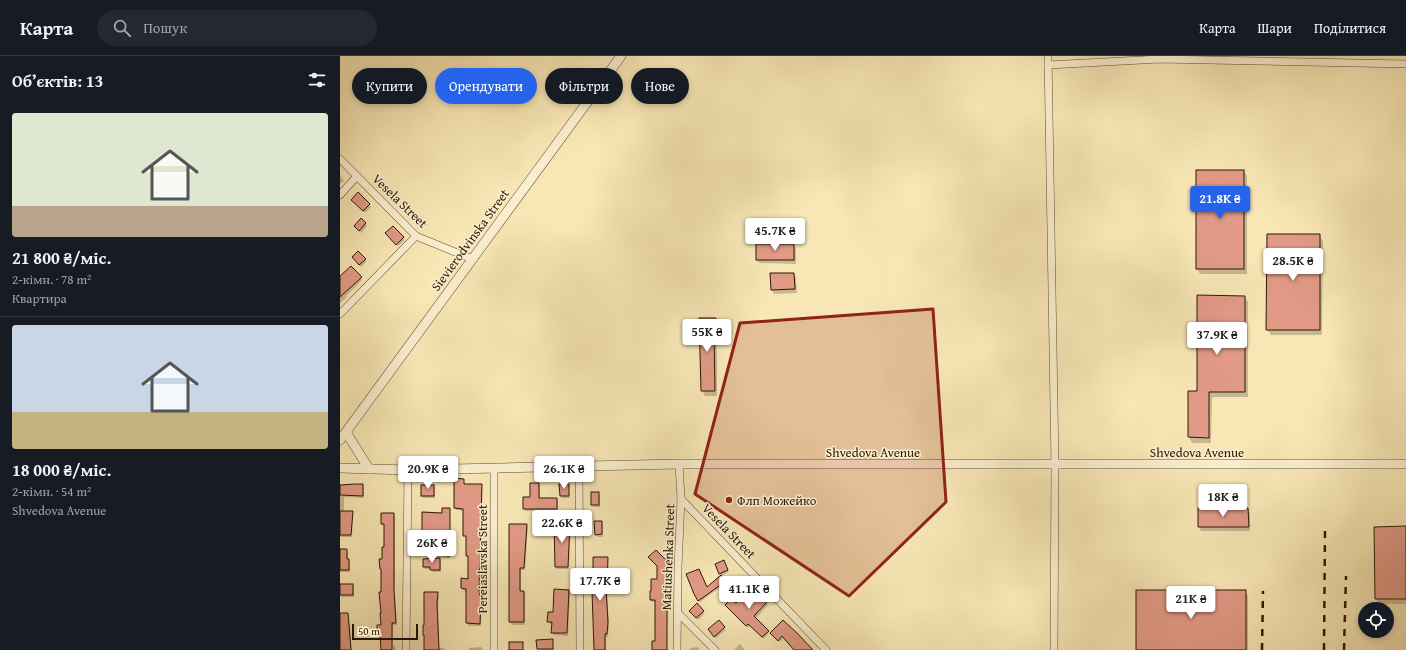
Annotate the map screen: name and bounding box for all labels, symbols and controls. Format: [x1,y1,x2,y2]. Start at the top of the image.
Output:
search box [97,10,377,46]
text: Карта [20,14,73,42]
icon: search [111,17,133,39]
text: Пошук [143,17,187,38]
text: Карта [1199,18,1236,38]
text: Шари [1258,18,1292,38]
text: Поділитися [1314,18,1386,38]
text: Об’єктів: 13 [12,68,103,93]
chip: Купити [352,68,427,104]
chip: Орендувати [435,68,537,104]
chip: Фільтри [545,68,623,104]
chip: Нове [631,68,689,104]
icon: filters [306,69,328,91]
icon: home [134,139,206,211]
street label: Vesela Street [368,170,432,233]
street label: Sievierodvinska Street [426,185,514,295]
pin: 21.8K ₴ [1183,186,1257,220]
text: 21.8K ₴ [1199,189,1241,208]
pin: 45.7K ₴ [738,218,812,252]
text: 45.7K ₴ [754,221,796,240]
text: 21 800 ₴/міс. [12,245,111,270]
pin: 28.5K ₴ [1256,248,1330,282]
text: 28.5K ₴ [1272,251,1314,270]
text: 2-кімн. · 78 m² [12,270,91,289]
text: Квартира [12,289,67,308]
pin: 55K ₴ [679,319,735,353]
text: 55K ₴ [691,322,723,341]
pin: 37.9K ₴ [1180,322,1254,356]
text: 37.9K ₴ [1196,325,1238,344]
icon: home [134,351,206,423]
street label: Shvedova Avenue [826,443,920,462]
street label: Shvedova Avenue [1150,443,1244,462]
pin: 20.9K ₴ [391,456,465,490]
pin: 26.1K ₴ [527,456,601,490]
text: 18 000 ₴/міс. [12,457,111,482]
text: 20.9K ₴ [407,459,449,478]
text: 26.1K ₴ [543,459,585,478]
text: 2-кімн. · 54 m² [12,482,91,501]
pin: 18K ₴ [1195,484,1251,518]
text: 18K ₴ [1207,487,1239,506]
place label: Флп Можейко [737,491,817,510]
marker: Флп Можейко [724,495,734,505]
street label: Vesela Street [698,499,761,563]
text: Shvedova Avenue [12,501,106,520]
street label: Matiushenka Street [657,503,679,611]
street label: Pereiaslavska Street [473,504,492,614]
pin: 22.6K ₴ [525,510,599,544]
text: 22.6K ₴ [541,513,583,532]
pin: 26K ₴ [404,530,460,564]
text: 26K ₴ [416,533,448,552]
pin: 17.7K ₴ [563,568,637,602]
text: 17.7K ₴ [579,571,621,590]
pin: 41.1K ₴ [712,576,786,610]
text: 41.1K ₴ [728,579,770,598]
pin: 21K ₴ [1163,586,1219,620]
text: 21K ₴ [1175,589,1207,608]
map controls [1358,602,1394,638]
button: locate [1358,602,1394,638]
scale bar [352,622,418,641]
text: 50 m [358,623,380,639]

